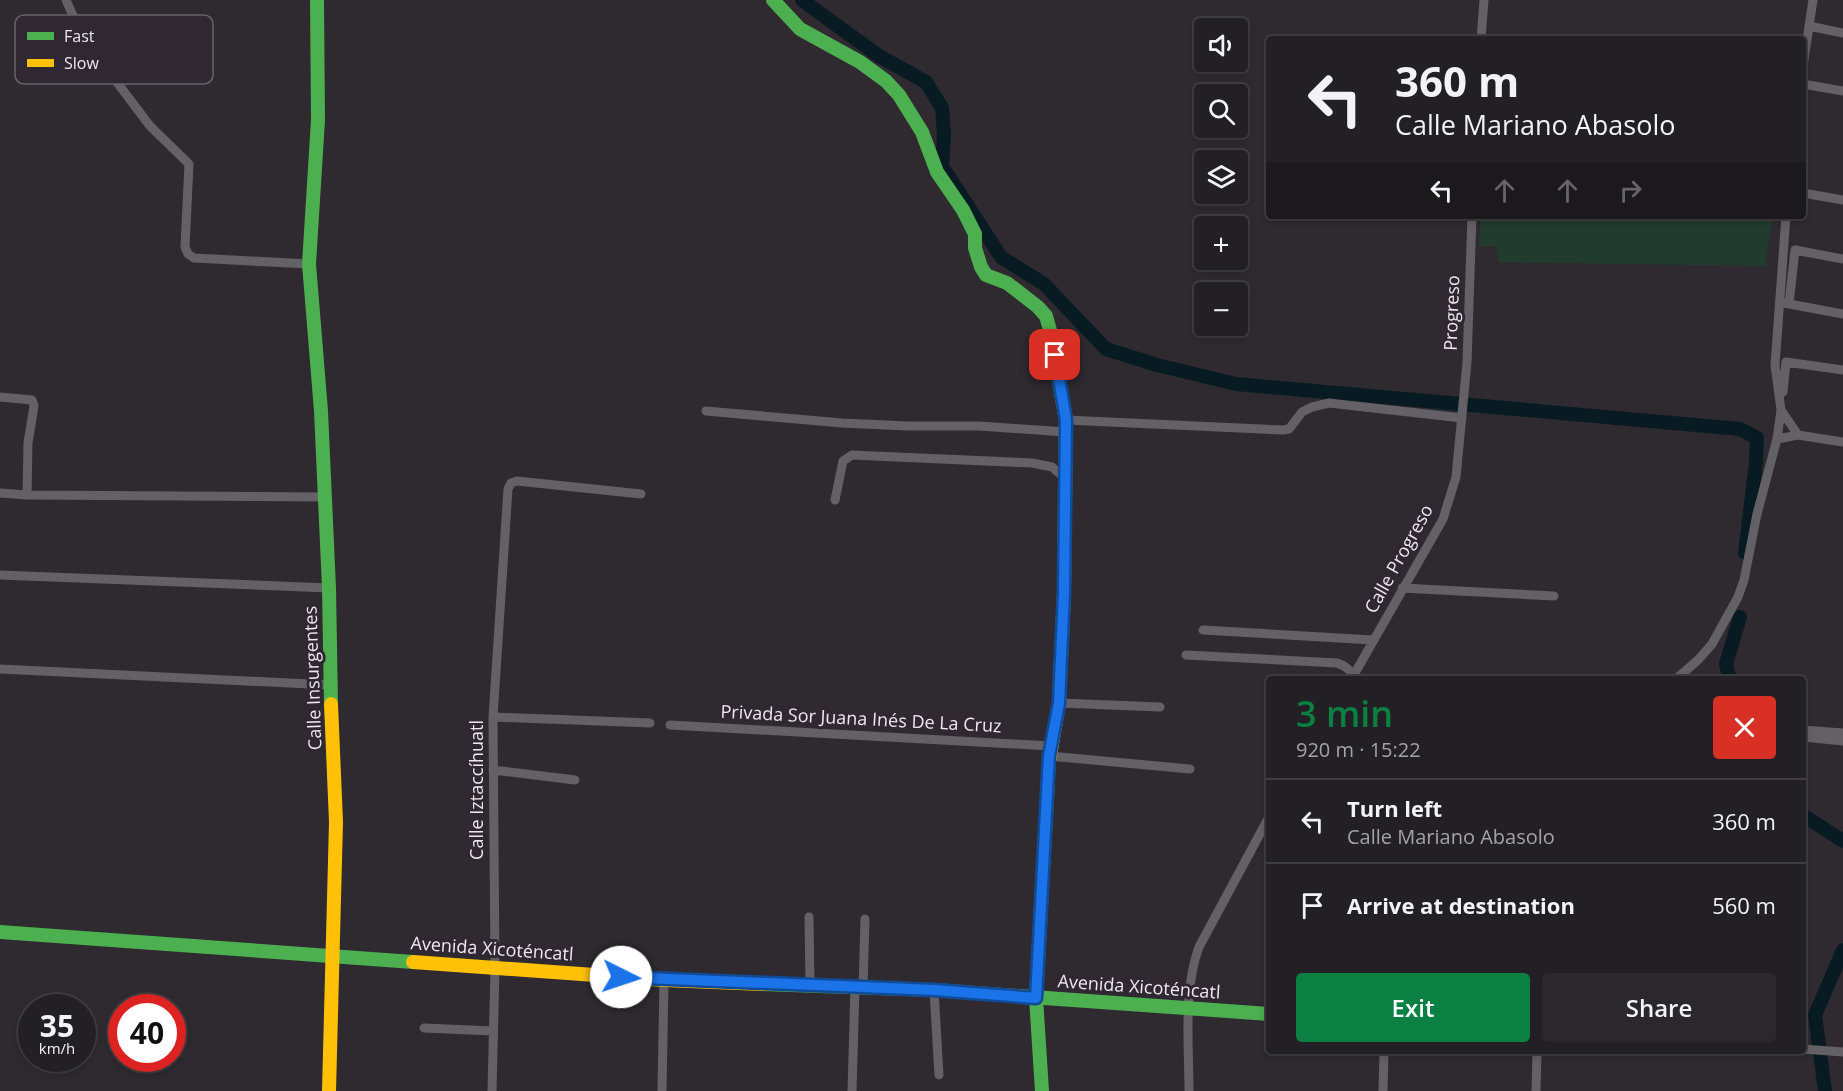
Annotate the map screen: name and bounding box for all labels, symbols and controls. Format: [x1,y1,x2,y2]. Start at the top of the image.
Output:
legend [15,15,213,84]
map controls [1194,18,1248,336]
button: sound [1194,18,1248,72]
text: Fast [64,25,95,47]
text: Slow [64,52,99,74]
text: 360 m [1395,52,1519,109]
icon: left [1296,60,1374,138]
button: search [1194,84,1248,138]
text: Calle Mariano Abasolo [1395,106,1676,143]
button: layers [1194,150,1248,204]
icon: left [1425,174,1458,207]
icon: ahead [1488,174,1521,207]
icon: ahead [1551,174,1584,207]
icon: right [1614,174,1647,207]
button: + [1194,216,1248,270]
street label: Progreso [1438,275,1464,351]
button: − [1194,282,1248,336]
pin [1029,329,1080,380]
icon: arrive [1038,338,1071,371]
street label: Calle Progreso [1358,500,1438,617]
street label: Calle Insurgentes [297,606,327,751]
text: 3 min [1296,689,1393,738]
button: close [1713,696,1776,759]
street label: Privada Sor Juana Inés De La Cruz [720,699,1002,737]
street label: Calle Iztaccíhuatl [464,720,488,860]
text: 920 m · 15:22 [1296,736,1421,763]
text: Turn left [1347,793,1442,823]
icon: left [1296,805,1329,838]
text: 360 m [1712,806,1776,836]
text: Calle Mariano Abasolo [1347,823,1555,850]
icon: arrive [1296,889,1329,922]
text: Arrive at destination [1347,890,1575,920]
text: 560 m [1712,890,1776,920]
street label: Avenida Xicoténcatl [410,930,574,966]
position arrow [589,945,653,1009]
street label: Avenida Xicoténcatl [1057,968,1221,1004]
button: Exit [1296,973,1530,1042]
button: Share [1542,973,1776,1042]
speed limit sign: 40 [108,994,186,1072]
text: 35 [40,1005,74,1046]
text: km/h [39,1038,75,1058]

